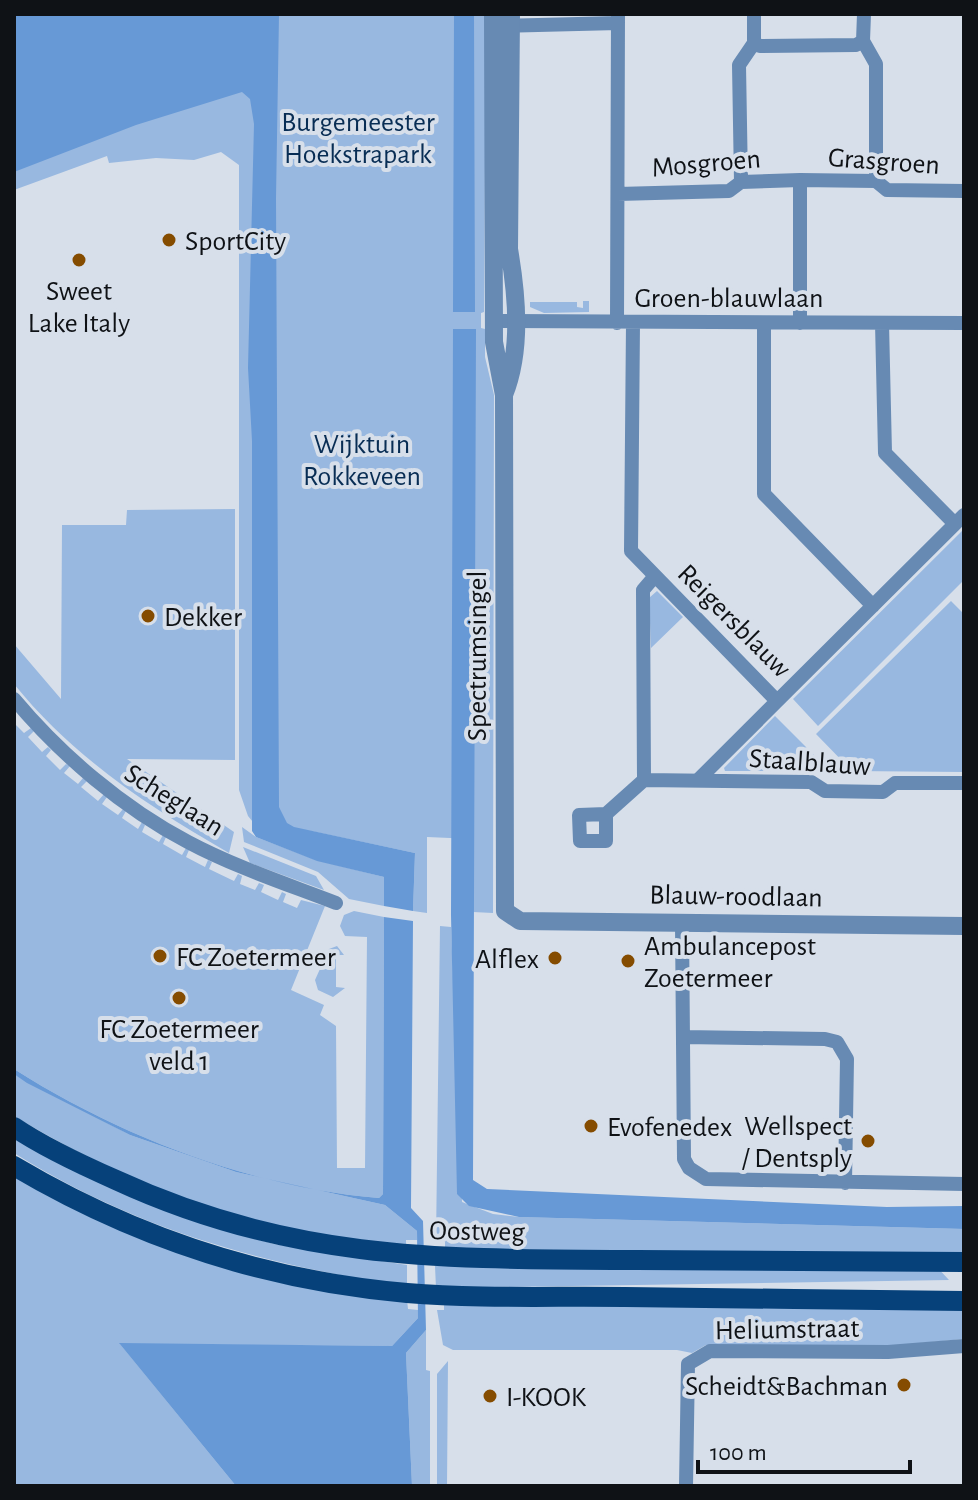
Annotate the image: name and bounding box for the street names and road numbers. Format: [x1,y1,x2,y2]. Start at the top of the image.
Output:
street label: Grasgroen [827,144,941,180]
street label: Mosgroen [650,145,762,183]
street label: Groen-blauwlaan [635,285,823,313]
street label: Reigersblauw [672,559,796,683]
street label: Spectrumsingel [464,571,492,741]
street label: Staalblauw [748,745,872,781]
street label: Scheglaan [119,759,229,842]
street label: Blauw-roodlaan [649,881,823,913]
street label: Oostweg [429,1217,525,1247]
street label: Heliumstraat [715,1315,860,1345]

